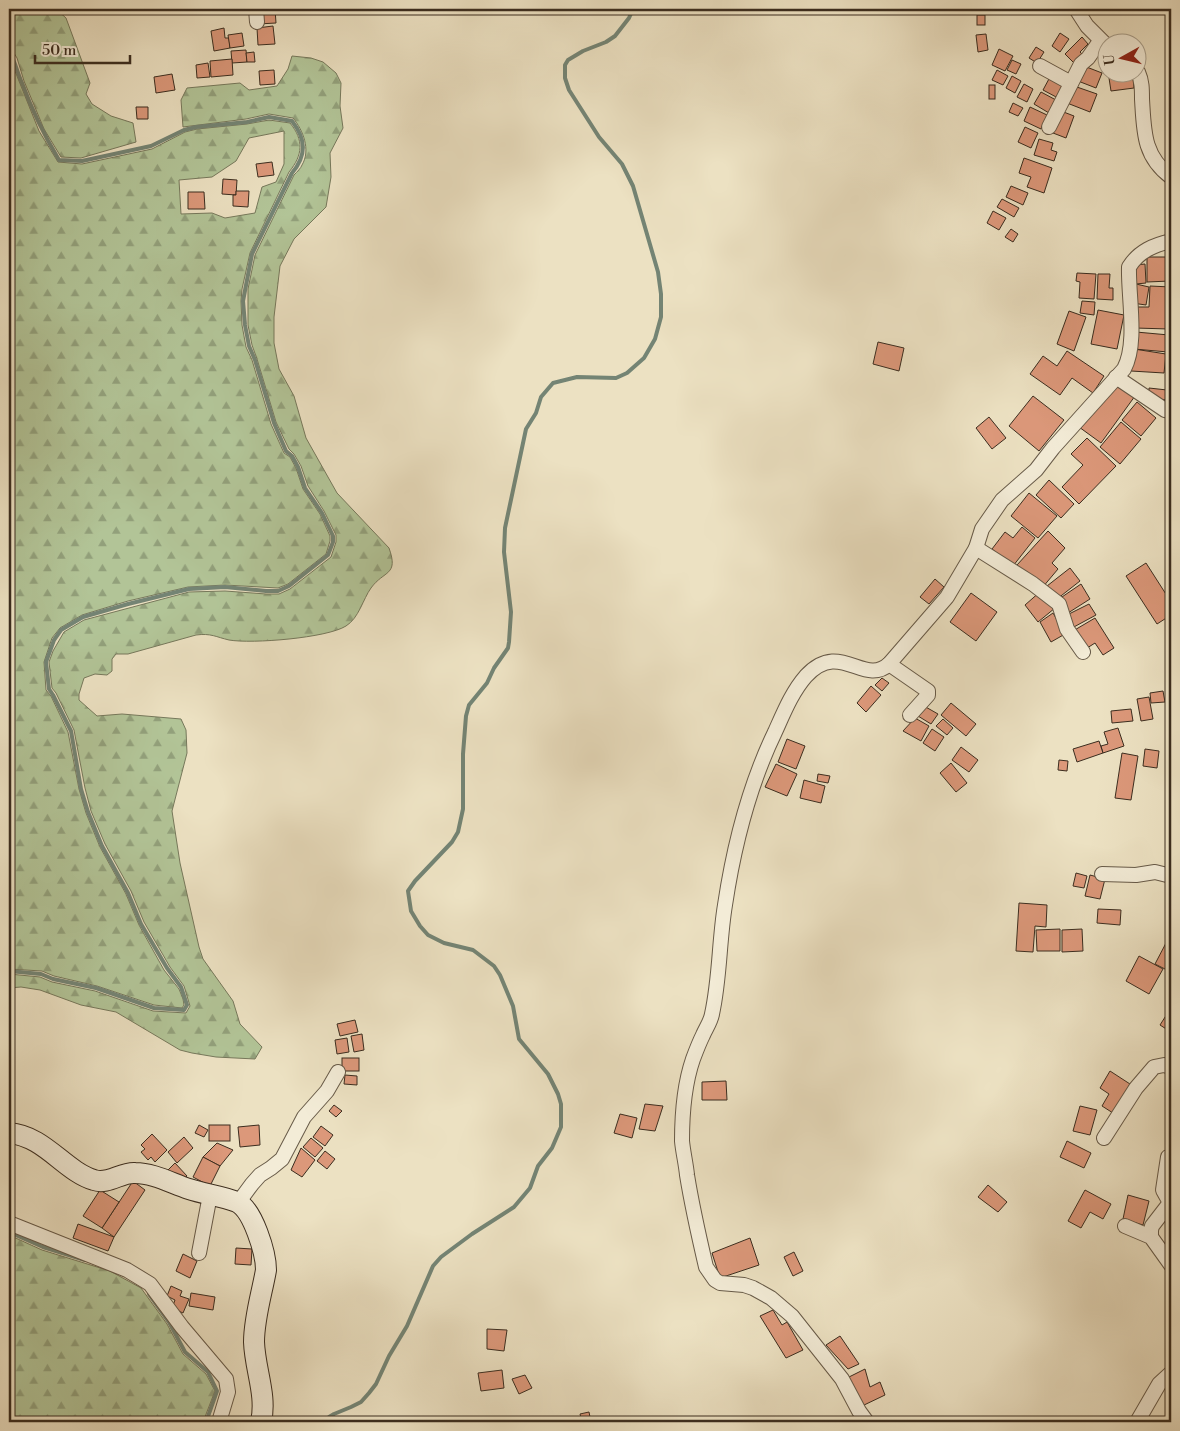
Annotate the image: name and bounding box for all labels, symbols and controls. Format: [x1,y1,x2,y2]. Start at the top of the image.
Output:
scale bar [35,32,130,64]
north arrow [1098,32,1148,82]
text: 50 m [42,41,76,60]
text: U [1100,53,1120,66]

